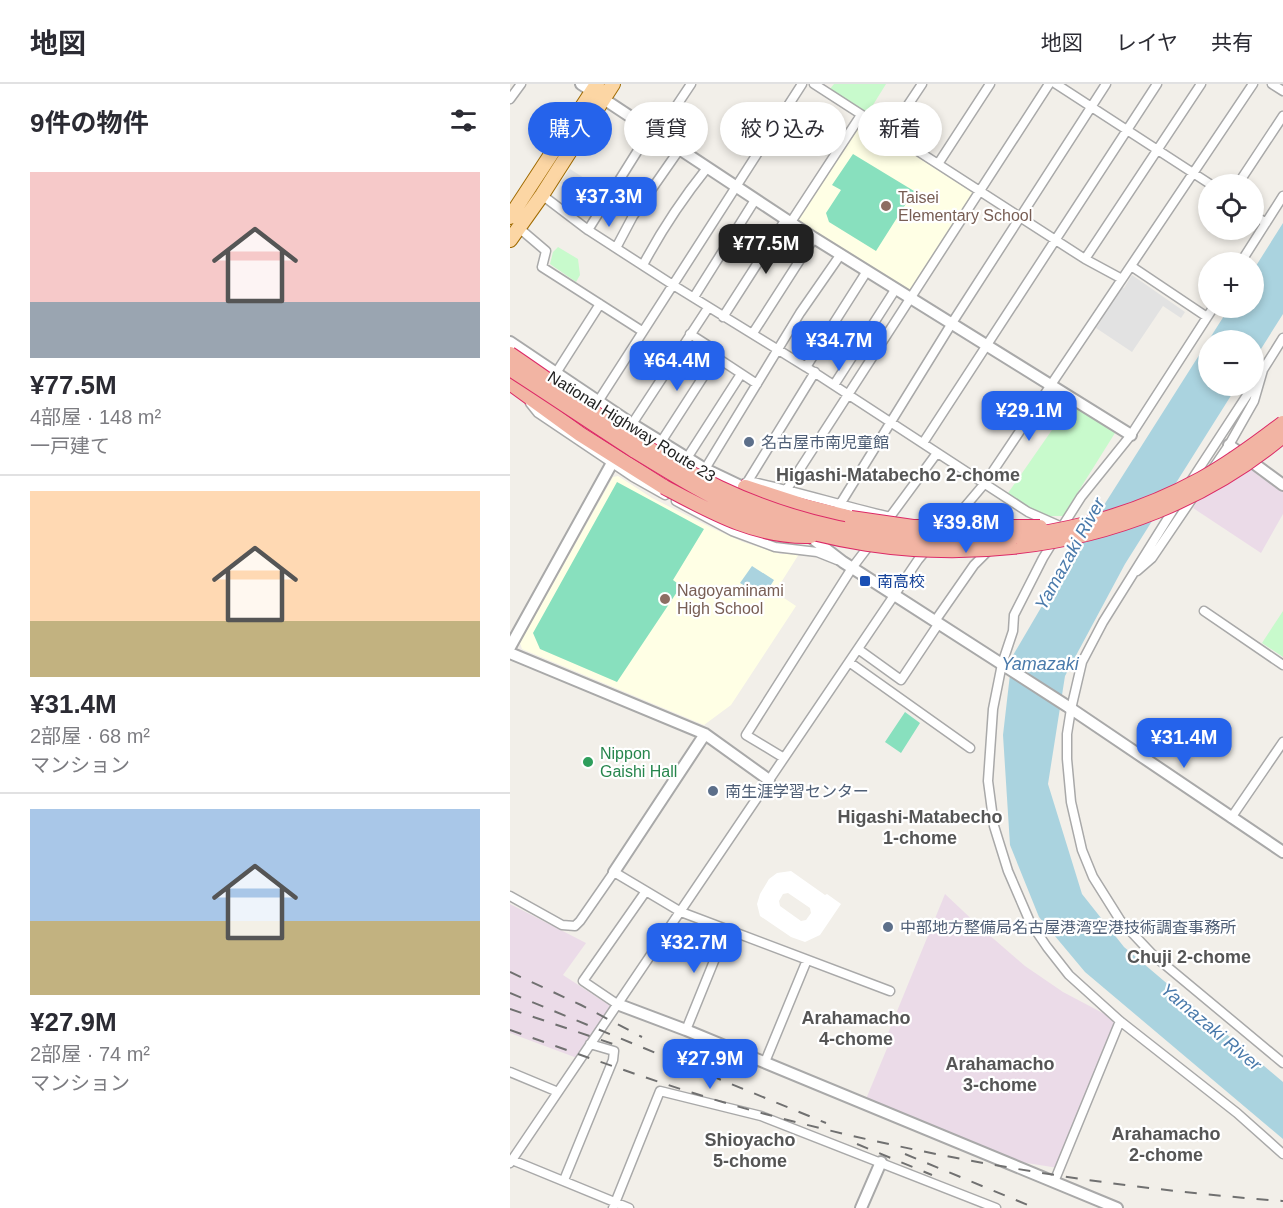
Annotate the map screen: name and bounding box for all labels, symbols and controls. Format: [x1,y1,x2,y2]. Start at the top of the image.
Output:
text: 地図 [30,28,86,59]
text: 地図 [1041,31,1083,54]
text: レイヤ [1116,31,1178,54]
text: 共有 [1211,31,1253,54]
chip: 購入 [528,102,612,156]
chip: 賃貸 [624,102,708,156]
chip: 絞り込み [720,102,846,156]
chip: 新着 [858,102,942,156]
icon: filters [447,104,480,137]
text: 9件の物件 [30,108,148,138]
map controls [1198,174,1264,396]
button: locate [1198,174,1264,240]
pin: ¥37.3M [560,177,658,228]
text: ¥37.3M [576,185,642,207]
place label: Taisei Elementary School [898,189,1032,224]
marker: Taisei Elementary School [879,199,893,213]
icon: home [201,211,309,319]
pin: ¥77.5M [717,224,815,275]
text: ¥77.5M [733,232,799,254]
button: + [1198,252,1264,318]
pin: ¥34.7M [790,321,888,372]
text: ¥34.7M [806,329,872,351]
button: − [1198,330,1264,396]
pin: ¥64.4M [628,341,726,392]
text: ¥64.4M [644,349,710,371]
street label: National Highway Route 23 [545,368,719,485]
text: ¥77.5M [30,370,117,400]
pin: ¥29.1M [980,391,1078,442]
text: ¥29.1M [996,399,1062,421]
text: 4部屋 · 148 m² [30,406,161,428]
place label: 名古屋市南児童館 [761,434,889,451]
text: 一戸建て [30,435,110,457]
marker: 名古屋市南児童館 [742,435,756,449]
district label: Higashi-Matabecho 2-chome [776,465,1020,485]
water label: Yamazaki River [1031,494,1109,613]
pin: ¥39.8M [917,503,1015,554]
text: ¥39.8M [933,511,999,533]
icon: home [201,530,309,638]
place label: 南高校 [877,573,925,590]
marker: 南高校 [858,574,872,588]
place label: Nagoyaminami High School [677,582,784,617]
marker: Nagoyaminami High School [658,592,672,606]
water label: Yamazaki [1001,654,1080,674]
text: ¥31.4M [30,689,117,719]
pin: ¥31.4M [1135,718,1233,769]
text: 2部屋 · 68 m² [30,725,150,747]
text: ¥31.4M [1151,726,1217,748]
place label: Nippon Gaishi Hall [600,745,677,780]
text: マンション [30,754,130,776]
marker: Nippon Gaishi Hall [581,755,595,769]
place label: 南生涯学習センター [725,783,869,800]
marker: 南生涯学習センター [706,784,720,798]
district label: Higashi-Matabecho 1-chome [837,807,1003,848]
icon: home [201,848,309,956]
place label: 中部地方整備局名古屋港湾空港技術調査事務所 [900,919,1236,936]
marker: 中部地方整備局名古屋港湾空港技術調査事務所 [881,920,895,934]
pin: ¥32.7M [645,923,743,974]
text: ¥32.7M [661,931,727,953]
district label: Chuji 2-chome [1127,947,1251,967]
water label: Yamazaki River [1157,979,1266,1075]
text: ¥27.9M [30,1007,117,1037]
district label: Arahamacho 4-chome [801,1008,911,1049]
pin: ¥27.9M [661,1039,759,1090]
text: 2部屋 · 74 m² [30,1043,150,1065]
text: ¥27.9M [677,1047,743,1069]
district label: Arahamacho 3-chome [945,1054,1055,1095]
text: マンション [30,1072,130,1094]
district label: Arahamacho 2-chome [1111,1124,1221,1165]
district label: Shioyacho 5-chome [704,1130,796,1171]

